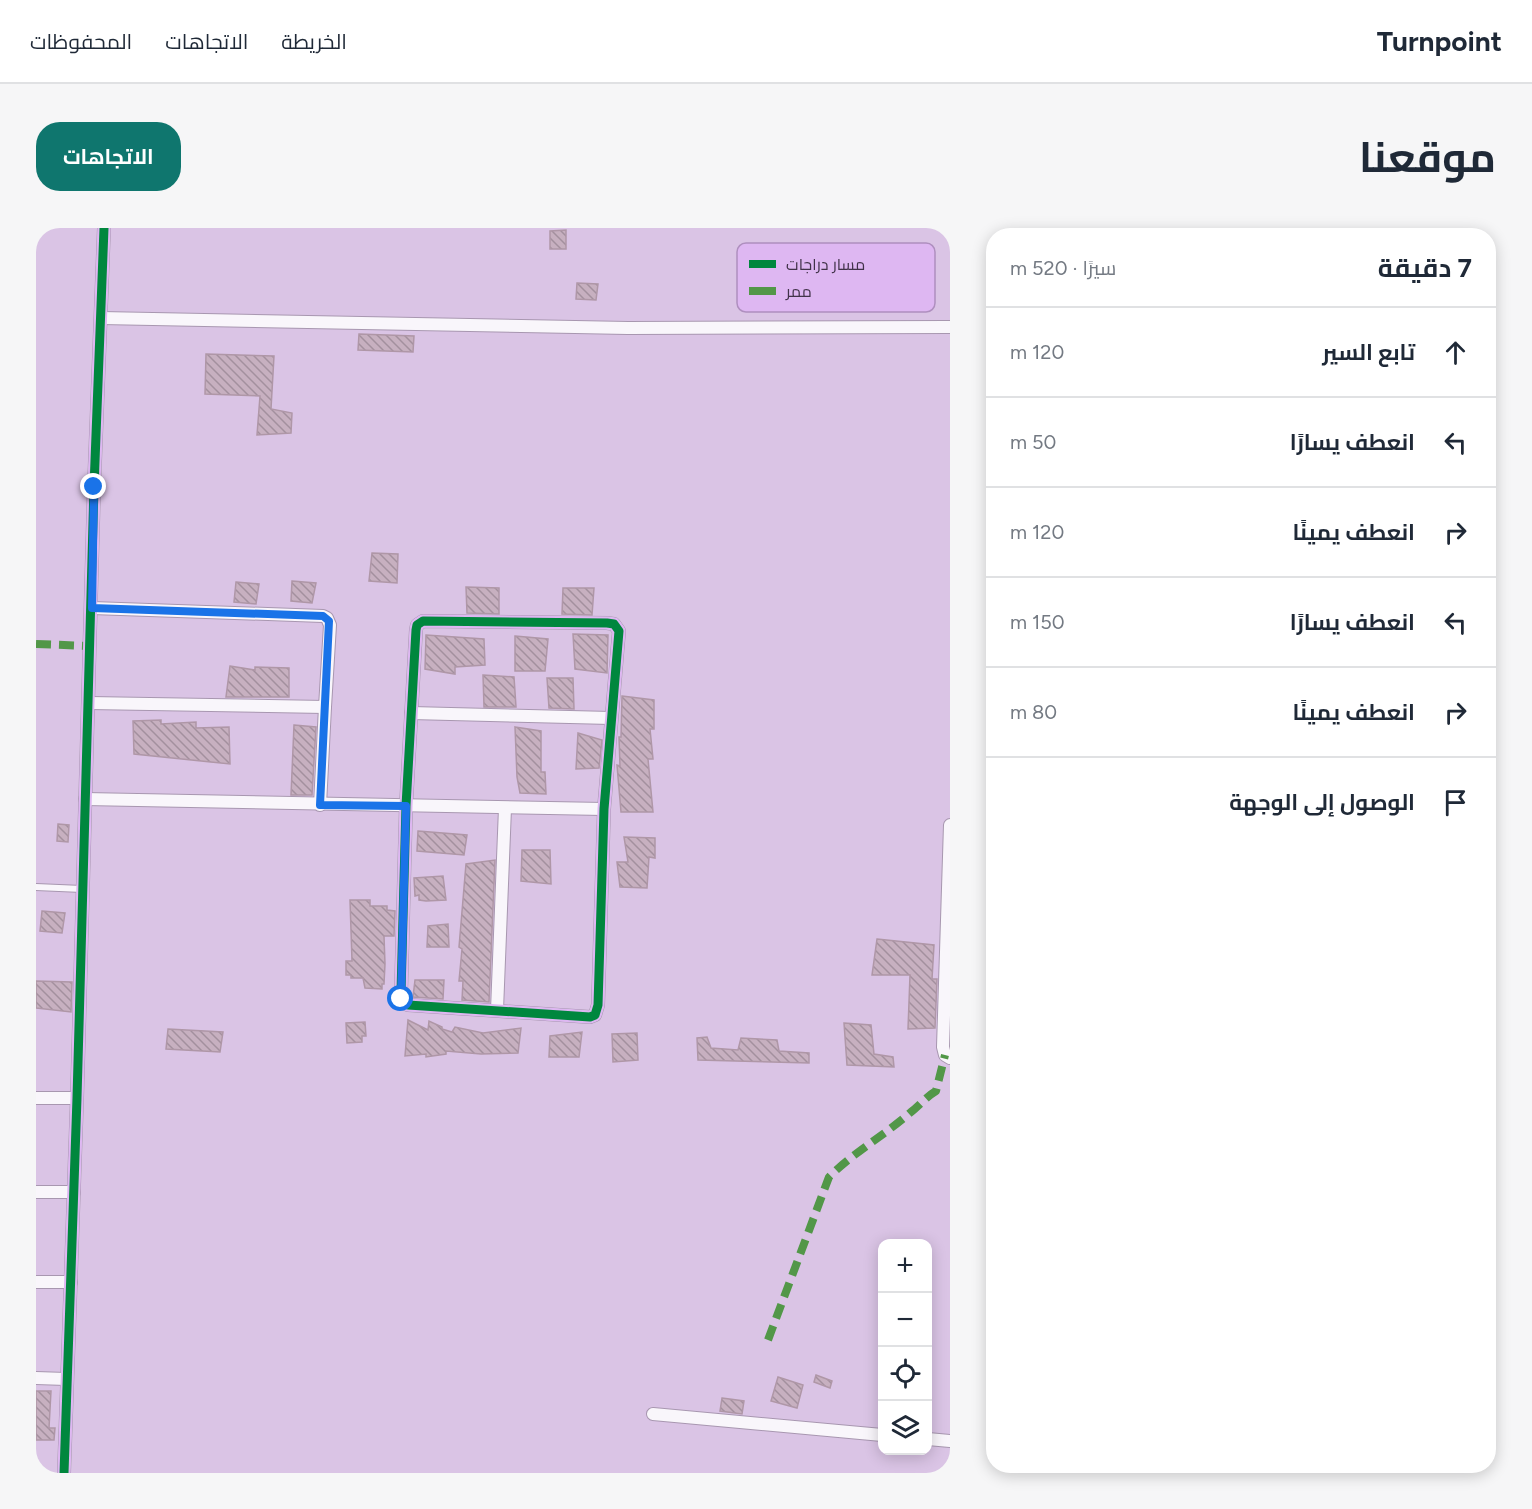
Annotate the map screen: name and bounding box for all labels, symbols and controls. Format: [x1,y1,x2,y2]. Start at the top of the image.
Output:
text: Turnpoint [1377,24,1502,58]
text: المحفوظات [30,29,132,54]
text: الاتجاهات [165,29,248,54]
text: الخريطة [281,29,347,54]
button: الاتجاهات [36,122,181,191]
text: موقعنا [1359,132,1496,183]
legend [737,243,935,312]
text: 7 دقيقة [1378,252,1472,284]
text: مسار دراجات [786,255,865,274]
text: سيرًا · 520 m [1010,256,1116,280]
text: ممر [785,282,812,301]
icon: ahead [1439,336,1472,369]
text: تابع السير [1322,339,1415,366]
text: 120 m [1010,340,1064,364]
icon: left [1439,426,1472,459]
text: انعطف يسارًا [1290,429,1415,456]
text: 50 m [1010,430,1056,454]
route end [80,473,106,499]
icon: right [1439,516,1472,549]
text: انعطف يمينًا [1292,519,1415,546]
text: 120 m [1010,520,1064,544]
icon: left [1439,606,1472,639]
text: انعطف يسارًا [1290,609,1415,636]
text: 150 m [1010,610,1065,634]
icon: right [1439,696,1472,729]
text: انعطف يمينًا [1292,699,1415,726]
text: 80 m [1010,700,1057,724]
icon: arrive [1439,786,1472,819]
text: الوصول إلى الوجهة [1229,789,1415,816]
route start [387,985,413,1011]
map controls [878,1239,932,1455]
button: + [878,1239,932,1293]
button: − [878,1293,932,1347]
button: locate [878,1347,932,1401]
button: layers [878,1401,932,1455]

